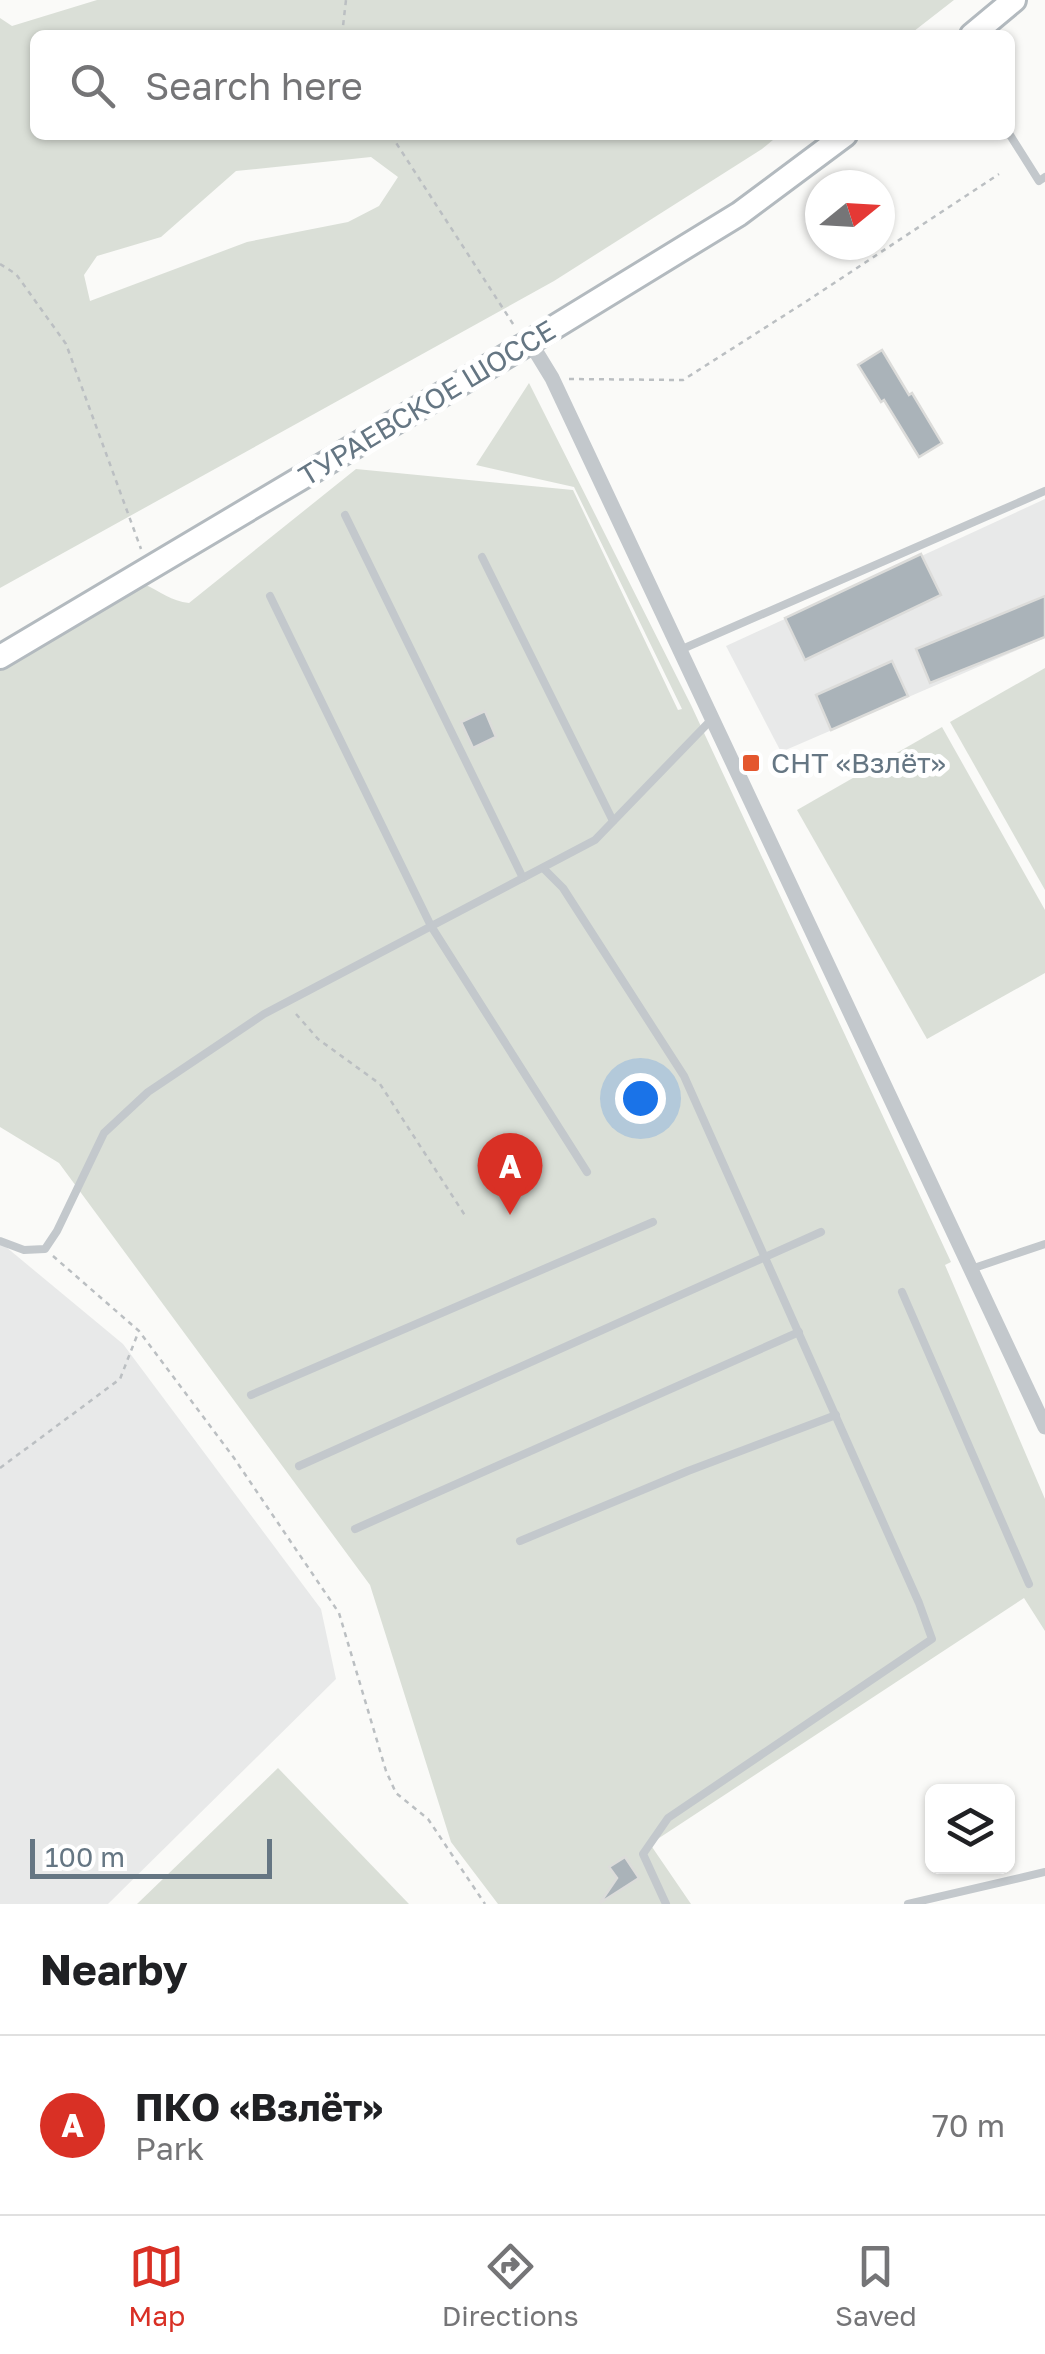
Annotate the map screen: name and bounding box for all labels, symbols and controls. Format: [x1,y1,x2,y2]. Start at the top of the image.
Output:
search box [30,30,1015,140]
icon: search [65,58,120,113]
text: Search here [145,63,363,108]
north arrow [805,170,895,260]
street label: ТУРАЕВСКОЕ ШОССЕ [293,313,561,492]
place label: СНТ «Взлёт» [771,746,946,779]
marker: СНТ «Взлёт» [740,752,762,774]
your location [615,1073,666,1124]
pin: A [478,1132,542,1215]
map controls [925,1784,1015,1874]
button: layers [925,1784,1015,1874]
scale bar [30,1834,272,1878]
text: 100 m [45,1840,125,1873]
text: Nearby [40,1944,188,1994]
text: ПКО «Взлёт» [135,2084,383,2129]
text: A [61,2106,84,2144]
text: 70 m [932,2106,1005,2144]
text: Park [135,2129,204,2167]
tab: Map [128,2239,185,2332]
tab: Directions [442,2239,579,2332]
tab: Saved [835,2239,917,2332]

